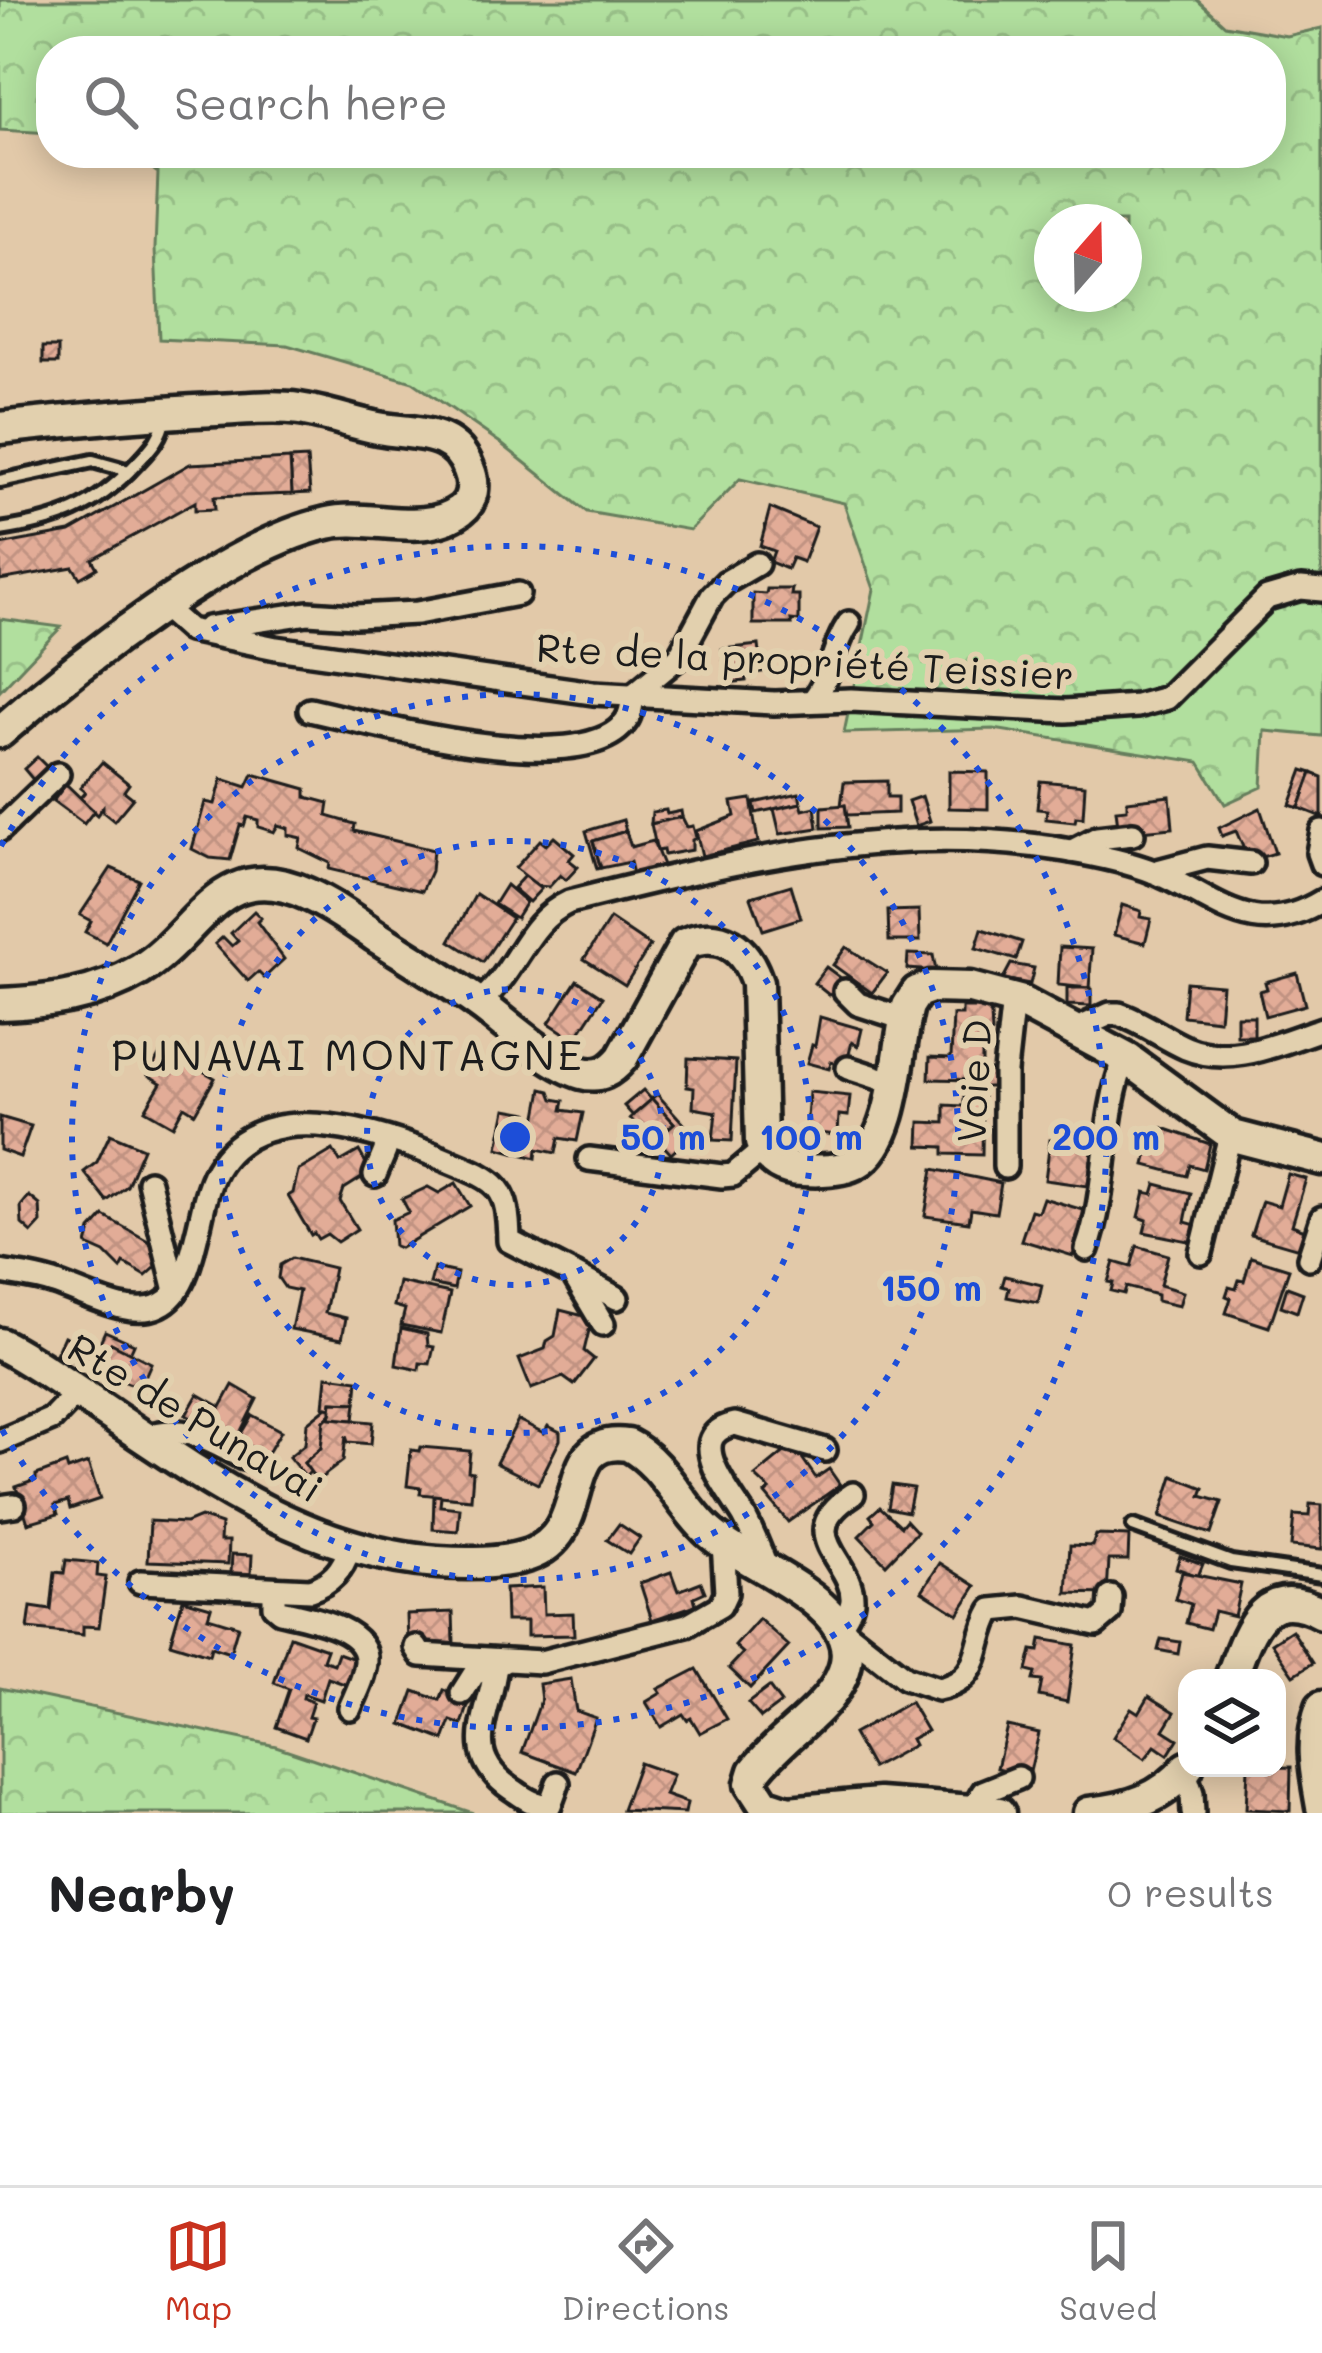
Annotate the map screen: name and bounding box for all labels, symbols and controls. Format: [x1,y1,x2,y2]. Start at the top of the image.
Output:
search box [36,36,1286,168]
icon: search [78,69,144,135]
text: Search here [174,73,448,131]
north arrow [1034,204,1142,312]
street label: Rte de la propriété Teissier [535,620,1075,700]
street label: Voie D [944,1018,1002,1144]
district label: PUNAVAI MONTAGNE [111,1027,585,1082]
text: 50 m [620,1112,706,1159]
text: 100 m [759,1112,863,1159]
text: 200 m [1052,1112,1160,1159]
centre of rings [494,1116,536,1158]
text: 150 m [880,1263,982,1310]
street label: Rte de Punavai [59,1321,333,1513]
map controls [1178,1669,1286,1777]
button: layers [1178,1669,1286,1777]
text: Nearby [48,1858,235,1925]
text: 0 results [1108,1866,1274,1917]
tab: Map [165,2213,232,2328]
tab: Directions [562,2213,729,2328]
tab: Saved [1059,2213,1157,2328]

